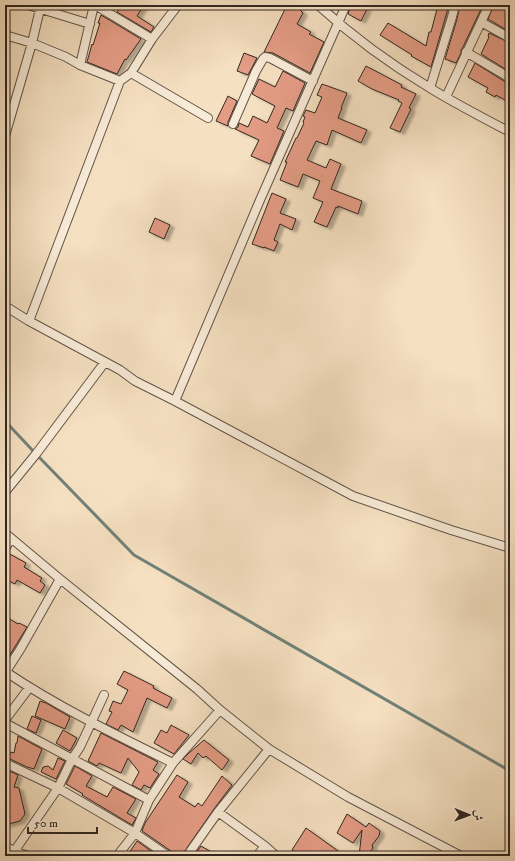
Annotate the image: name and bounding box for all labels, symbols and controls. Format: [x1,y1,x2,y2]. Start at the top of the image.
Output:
north arrow [449,795,489,835]
scale bar [28,809,97,835]
text: ش [471,810,485,821]
text: 50 m [34,816,58,831]

